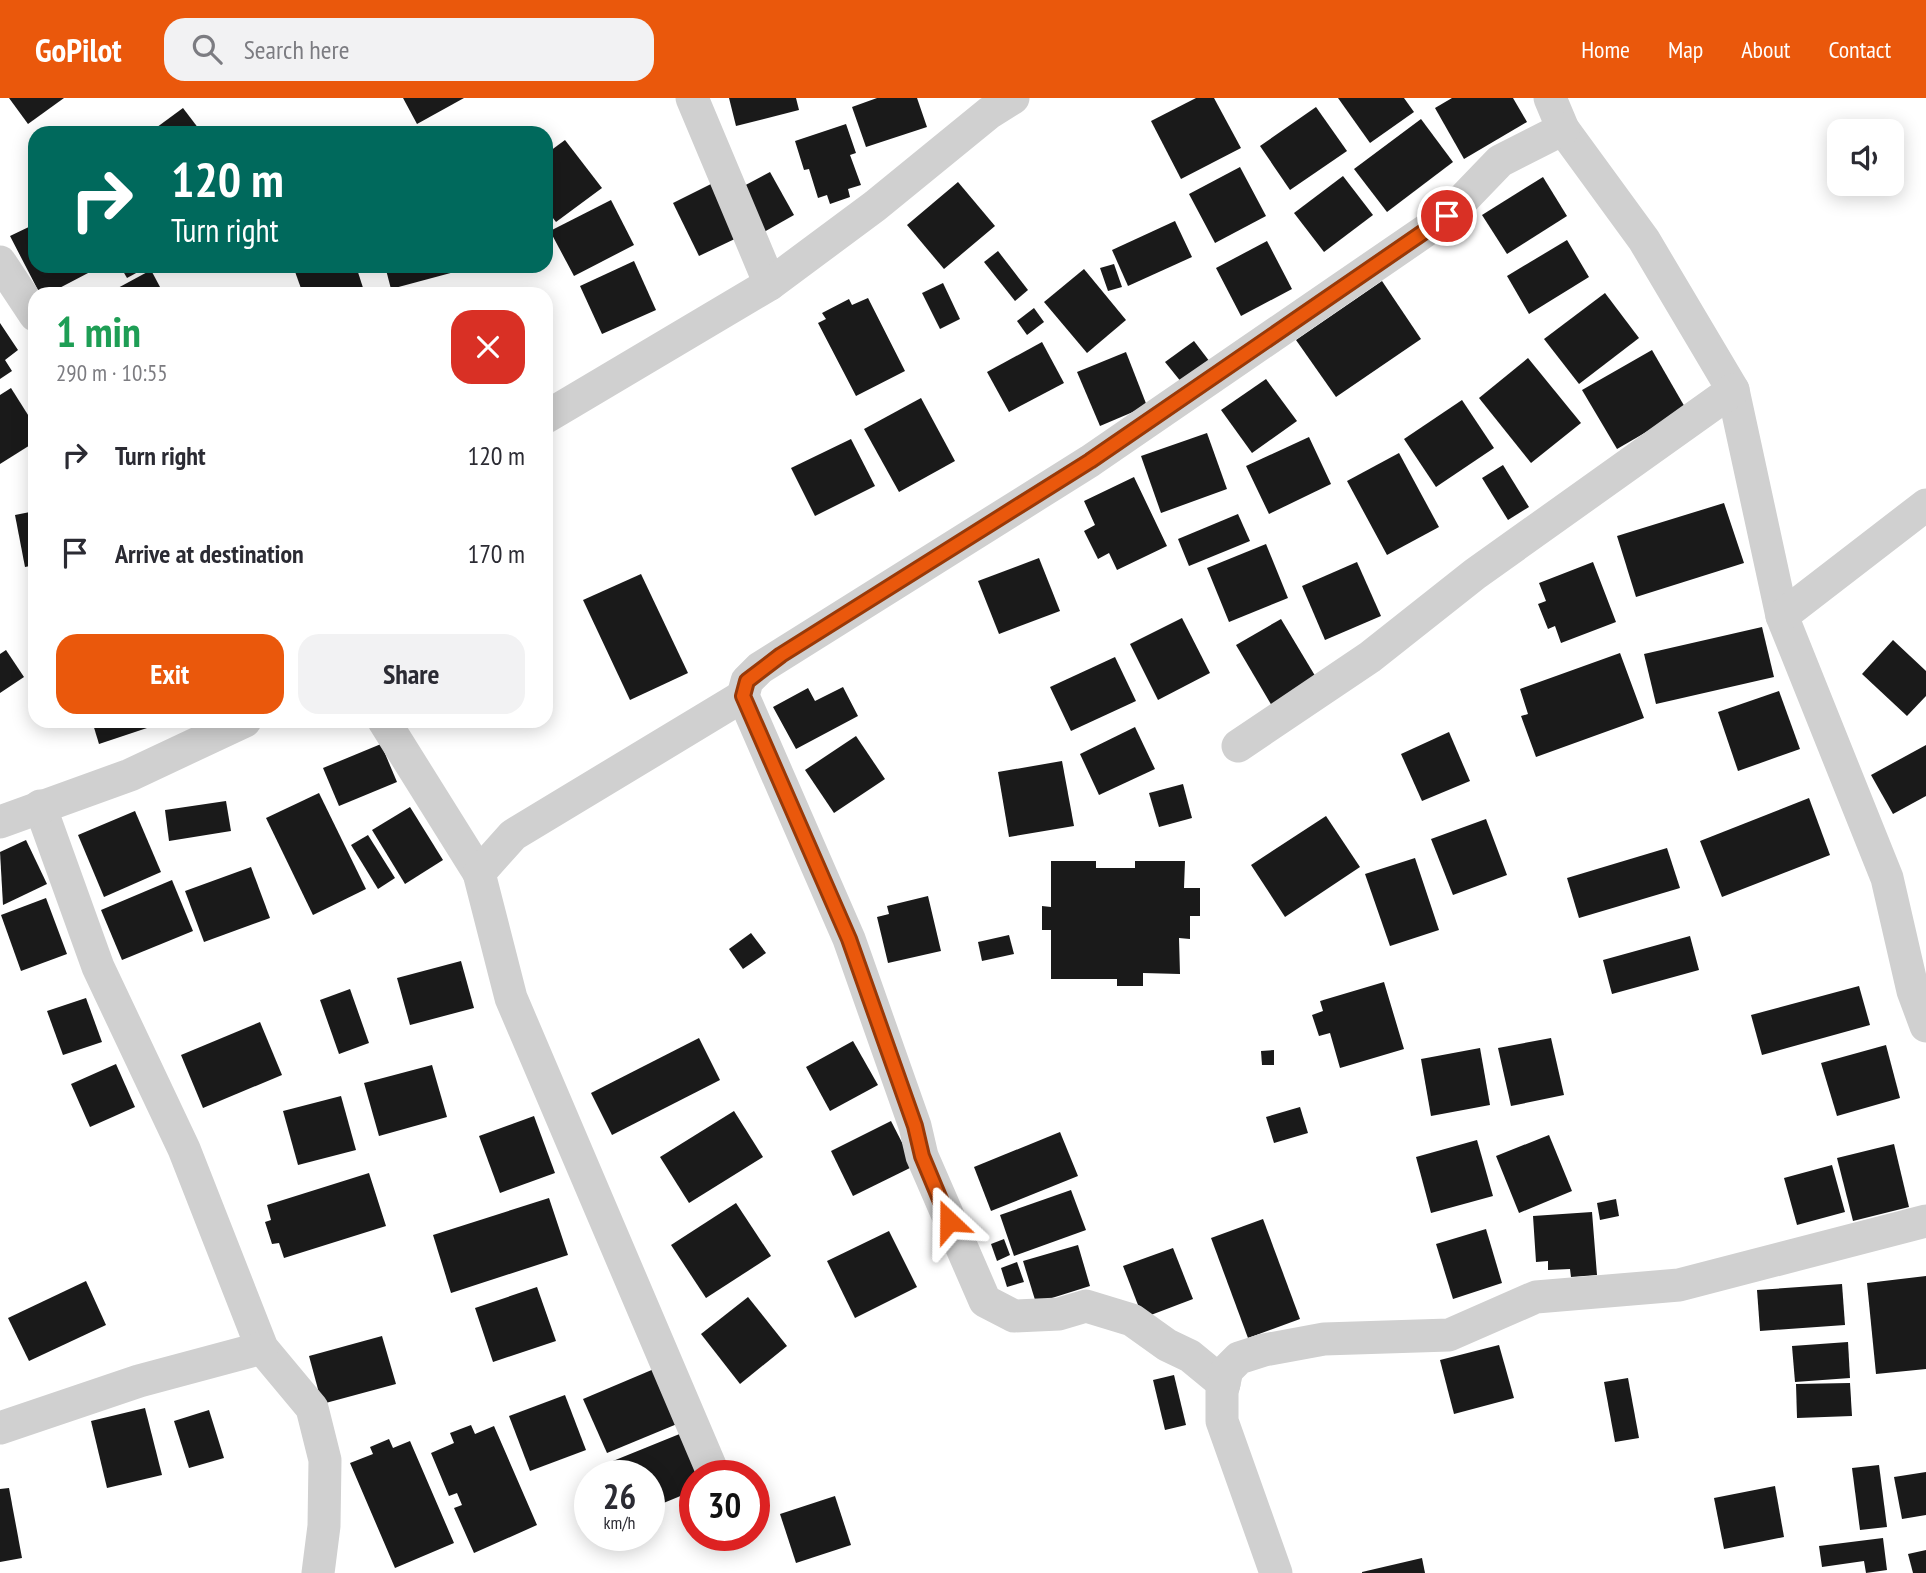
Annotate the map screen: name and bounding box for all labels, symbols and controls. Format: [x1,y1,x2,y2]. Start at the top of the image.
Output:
search box [164,18,654,81]
text: GoPilot [35,28,122,71]
icon: search [188,30,226,68]
text: Search here [244,33,349,66]
text: Home [1581,34,1630,65]
text: Map [1668,34,1703,65]
text: About [1741,34,1790,65]
text: Contact [1828,34,1891,65]
map controls [1827,119,1904,196]
button: sound [1827,119,1904,196]
text: 120 m [171,147,284,211]
icon: right [56,154,147,245]
pin [1417,186,1477,246]
icon: arrive [1428,197,1466,235]
text: Turn right [171,209,279,251]
text: 1 min [56,304,141,359]
button: close [451,310,525,384]
text: 290 m · 10:55 [56,358,168,387]
icon: right [56,436,94,474]
text: Turn right [115,439,206,472]
text: 120 m [467,439,525,472]
icon: arrive [56,534,94,572]
text: Arrive at destination [115,537,304,570]
text: 170 m [467,537,525,570]
button: Exit [56,634,284,714]
button: Share [298,634,525,714]
position arrow [912,1184,986,1258]
speed limit sign: 30 [679,1460,770,1551]
text: 26 [603,1473,636,1519]
text: km/h [604,1511,635,1534]

